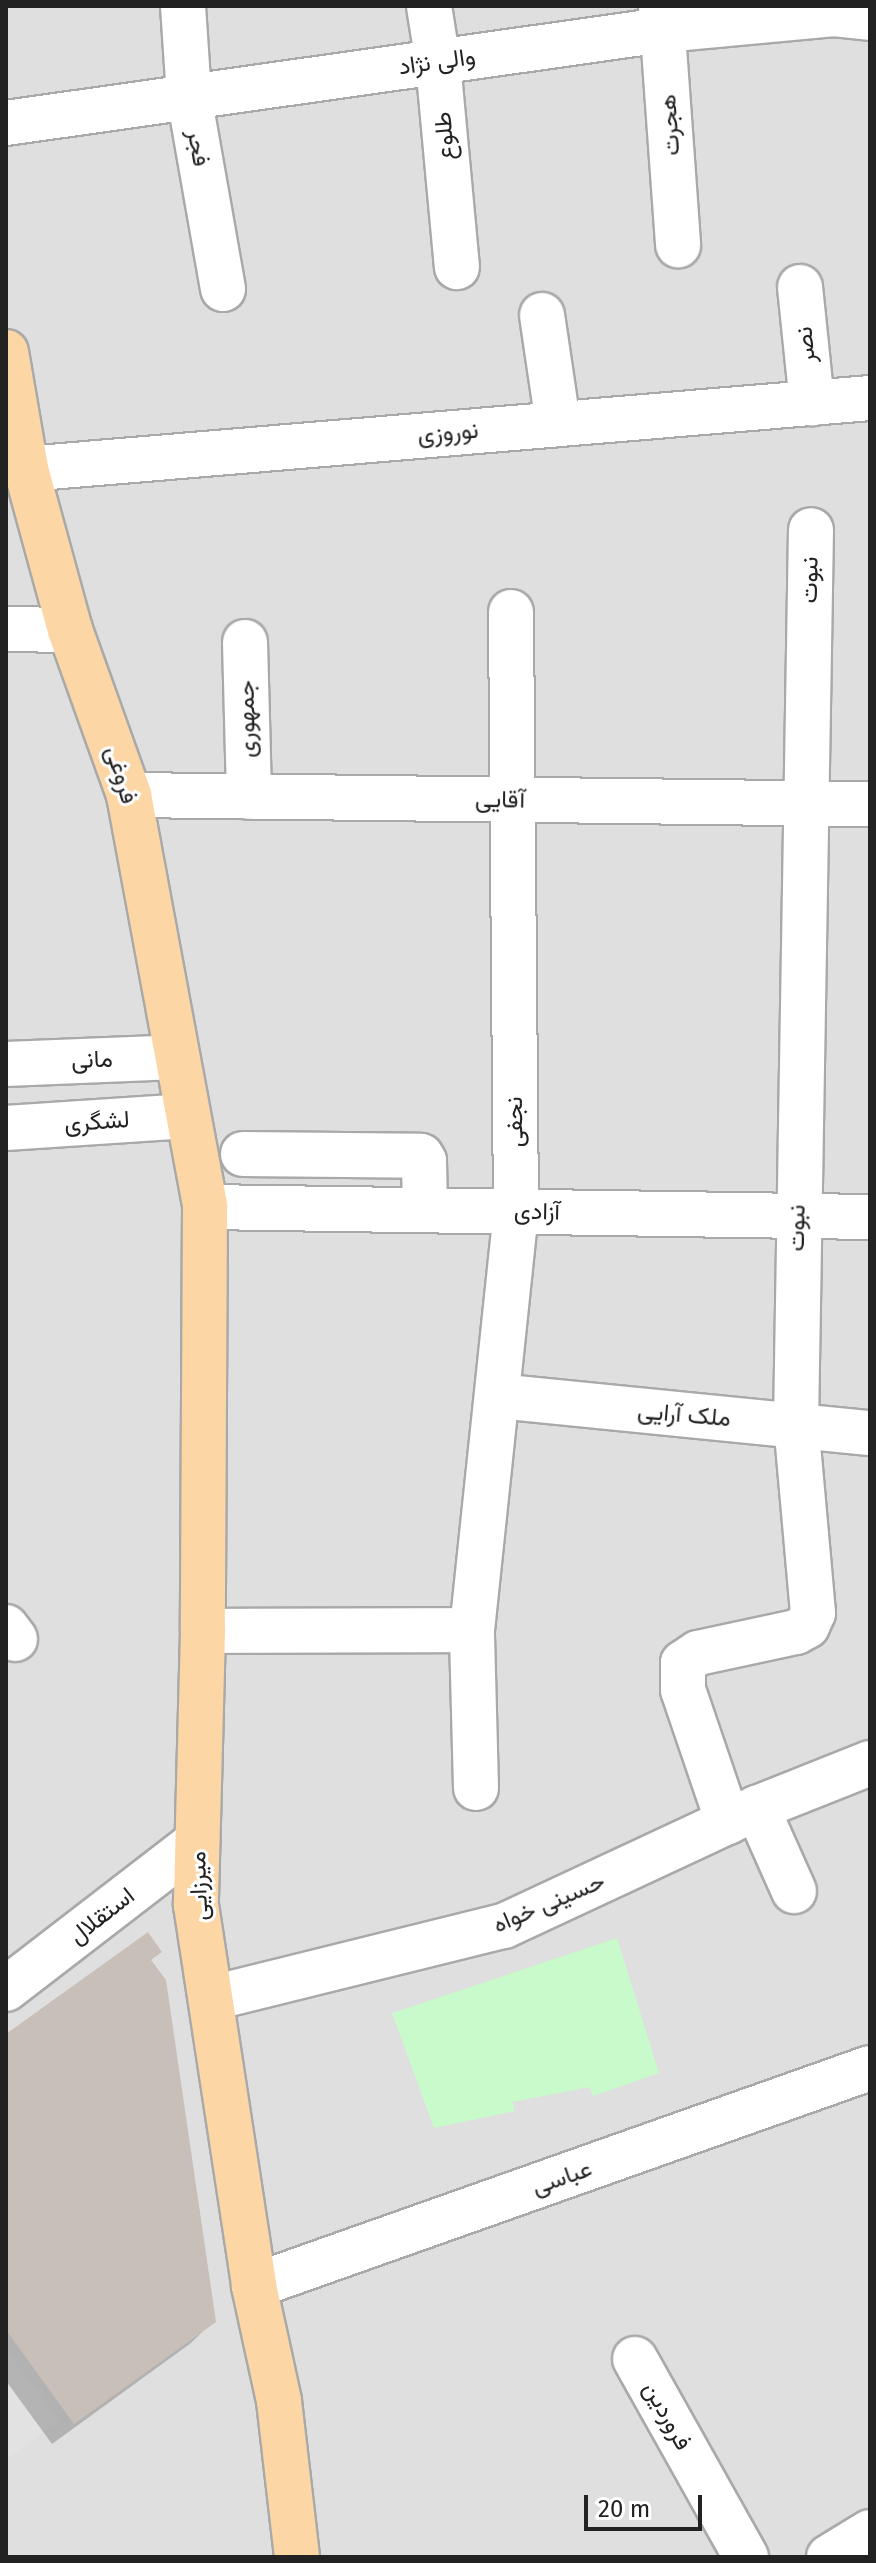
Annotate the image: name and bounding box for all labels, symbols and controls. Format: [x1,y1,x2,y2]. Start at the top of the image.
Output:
street label: والی نژاد [397,42,477,82]
street label: هجرت [653,93,687,157]
street label: طلوع [429,110,461,162]
street label: فجر [181,127,215,169]
street label: نصر [790,325,822,365]
street label: نوروزی [416,416,480,450]
street label: نبوت [795,556,825,604]
street label: جمهوری [232,680,262,758]
street label: فروغی [99,743,143,807]
street label: آقایی [475,785,525,815]
street label: مانی [71,1045,113,1075]
street label: نجفی [500,1096,530,1148]
street label: لشگری [63,1105,131,1139]
street label: آزادی [514,1197,560,1227]
street label: نبوت [782,1204,812,1252]
street label: ملک آرایی [636,1397,732,1433]
street label: میرزایی [183,1851,215,1921]
street label: حسینی خواه [489,1867,609,1939]
street label: استقلال [63,1881,141,1951]
street label: عباسی [528,2154,596,2202]
street label: فروردین [636,2377,698,2455]
scale bar [588,2479,706,2529]
text: 20 m [598,2495,650,2523]

